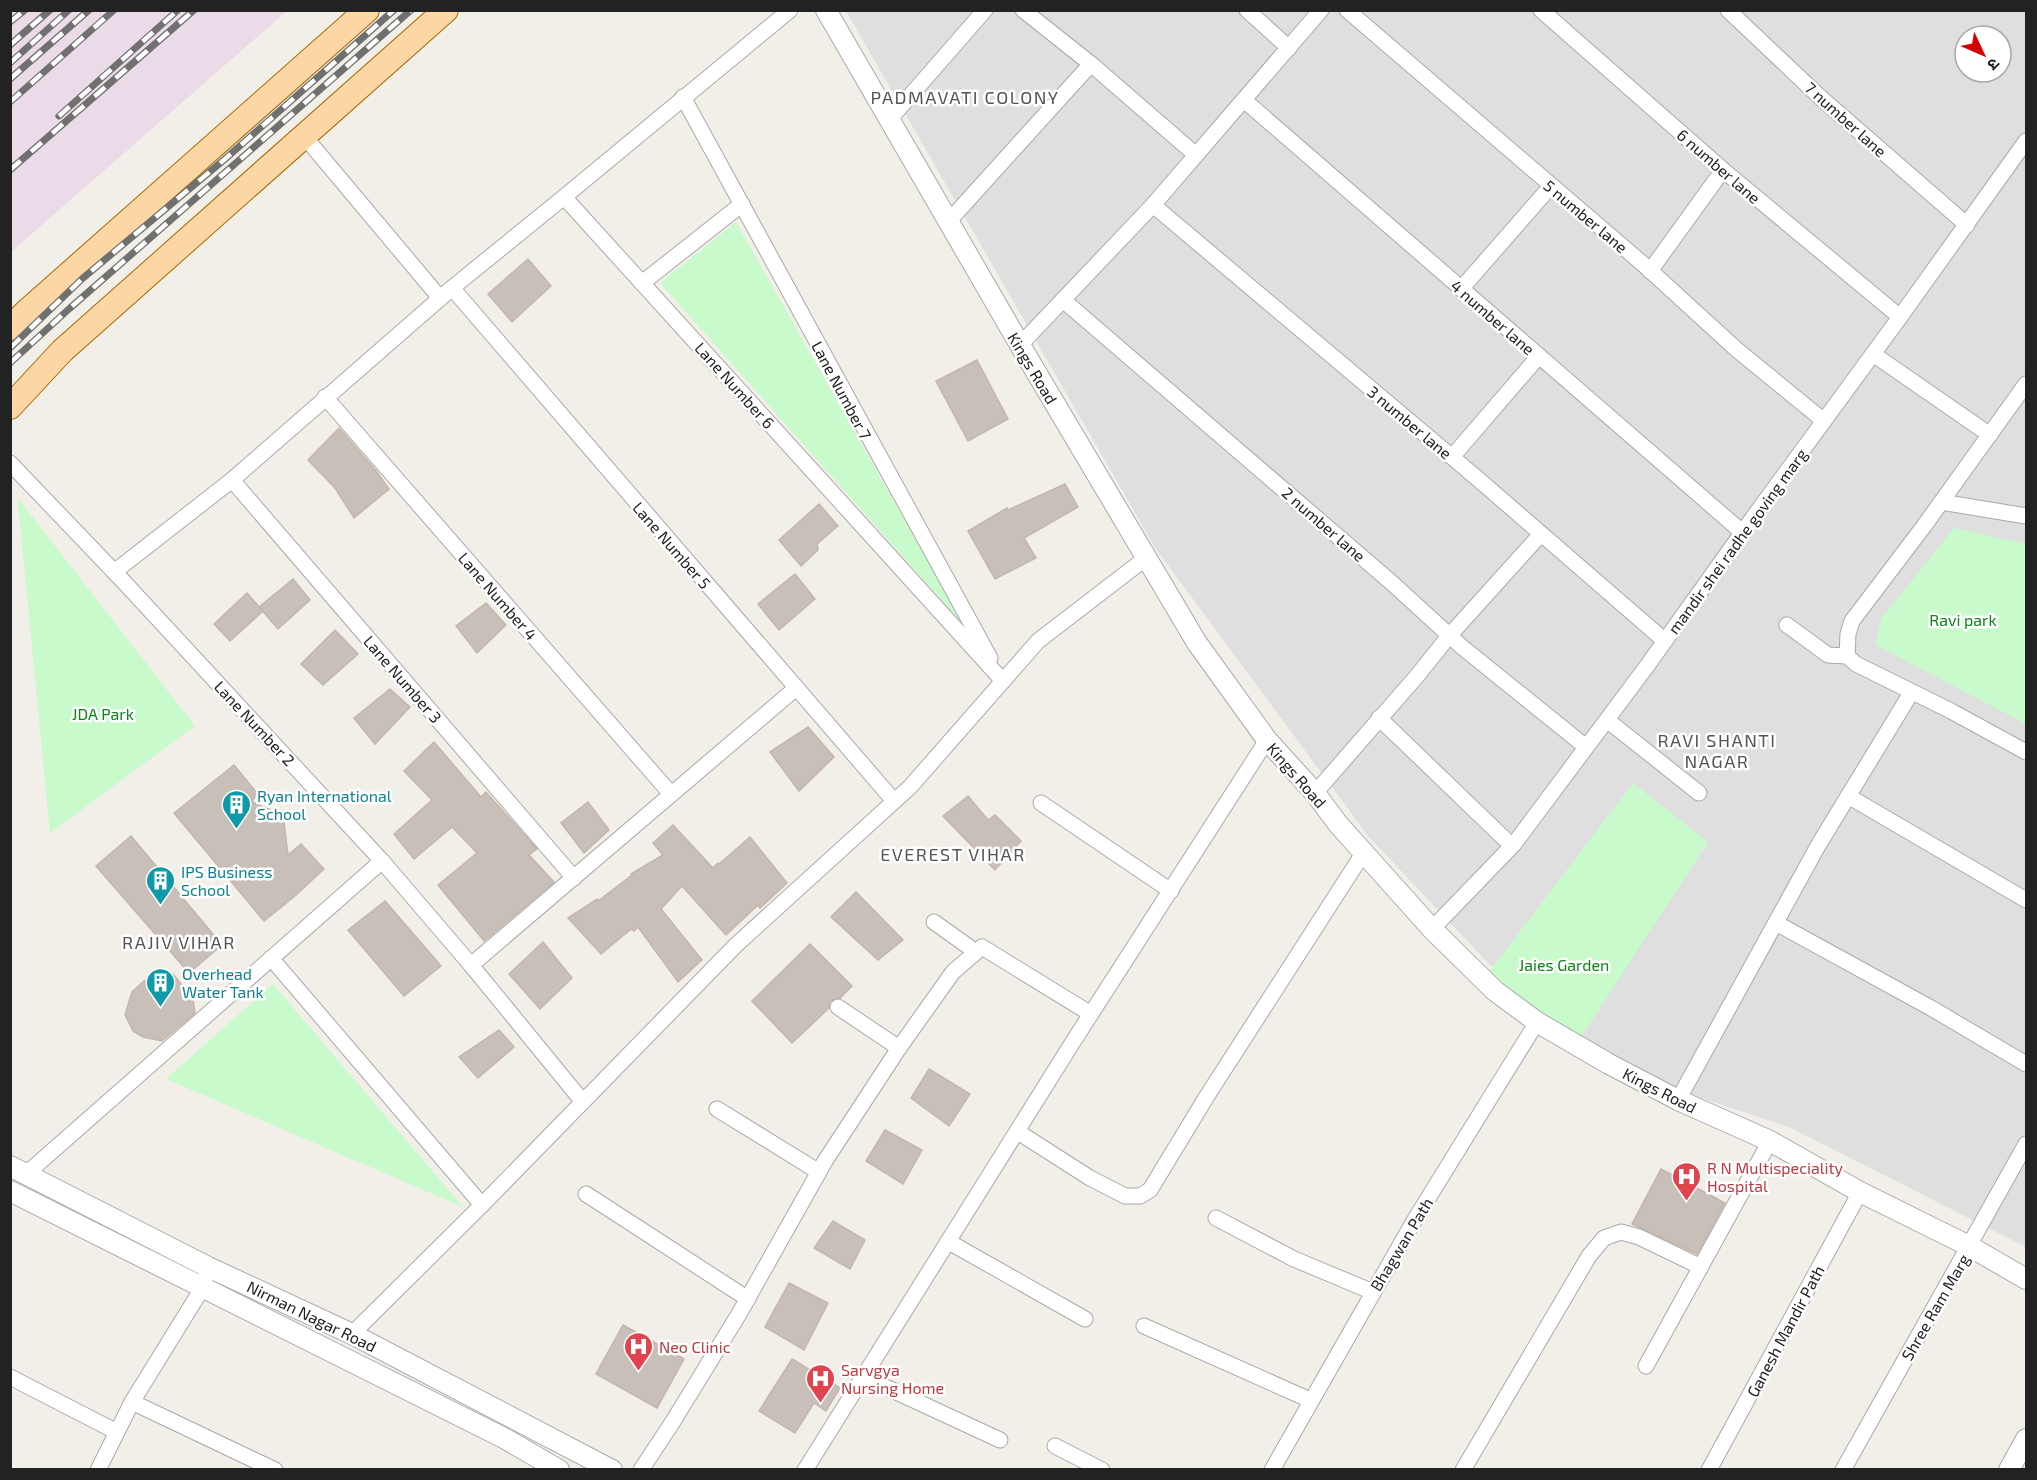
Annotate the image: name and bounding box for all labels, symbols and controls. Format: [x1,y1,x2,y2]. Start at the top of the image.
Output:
north arrow [1953,24,2013,84]
text: उ [1984,55,2004,75]
street label: 7 number lane [1801,77,1891,161]
district label: PADMAVATI COLONY [870,86,1060,108]
street label: 6 number lane [1674,125,1764,207]
street label: 5 number lane [1540,175,1632,257]
street label: 4 number lane [1447,276,1539,358]
street label: Kings Road [1004,329,1062,407]
street label: Lane Number 6 [691,338,779,432]
street label: Lane Number 7 [808,338,876,442]
street label: 3 number lane [1364,381,1456,463]
street label: mandir shei radhe goving marg [1663,445,1811,637]
street label: 2 number lane [1279,483,1369,565]
street label: Lane Number 5 [629,498,715,592]
street label: Lane Number 4 [455,548,541,644]
park label: Ravi park [1929,610,1997,629]
street label: Lane Number 3 [360,632,446,726]
street label: Lane Number 2 [211,677,299,769]
park label: JDA Park [72,704,134,723]
district label: RAVI SHANTI NAGAR [1657,729,1777,772]
street label: Kings Road [1264,739,1330,811]
place label: Ryan International School [257,786,392,823]
building icon: Ryan International School [220,788,252,830]
district label: EVEREST VIHAR [880,843,1026,865]
place label: IPS Business School [181,862,272,899]
building icon: IPS Business School [144,864,176,906]
district label: RAJIV VIHAR [122,931,236,953]
park label: Jaies Garden [1519,955,1609,974]
place label: Overhead Water Tank [182,964,264,1001]
building icon: Overhead Water Tank [145,966,177,1008]
street label: Kings Road [1620,1063,1700,1117]
place label: R N Multispeciality Hospital [1707,1158,1844,1195]
hospital icon: R N Multispeciality Hospital [1670,1160,1702,1202]
street label: Bhagwan Path [1366,1194,1436,1294]
street label: Shree Ram Marg [1897,1250,1973,1364]
street label: Ganesh Mandir Path [1742,1262,1828,1400]
street label: Nirman Nagar Road [244,1276,380,1356]
hospital icon: Neo Clinic [622,1330,654,1372]
place label: Neo Clinic [659,1337,731,1356]
place label: Sarvgya Nursing Home [841,1360,944,1397]
hospital icon: Sarvgya Nursing Home [804,1362,836,1404]

